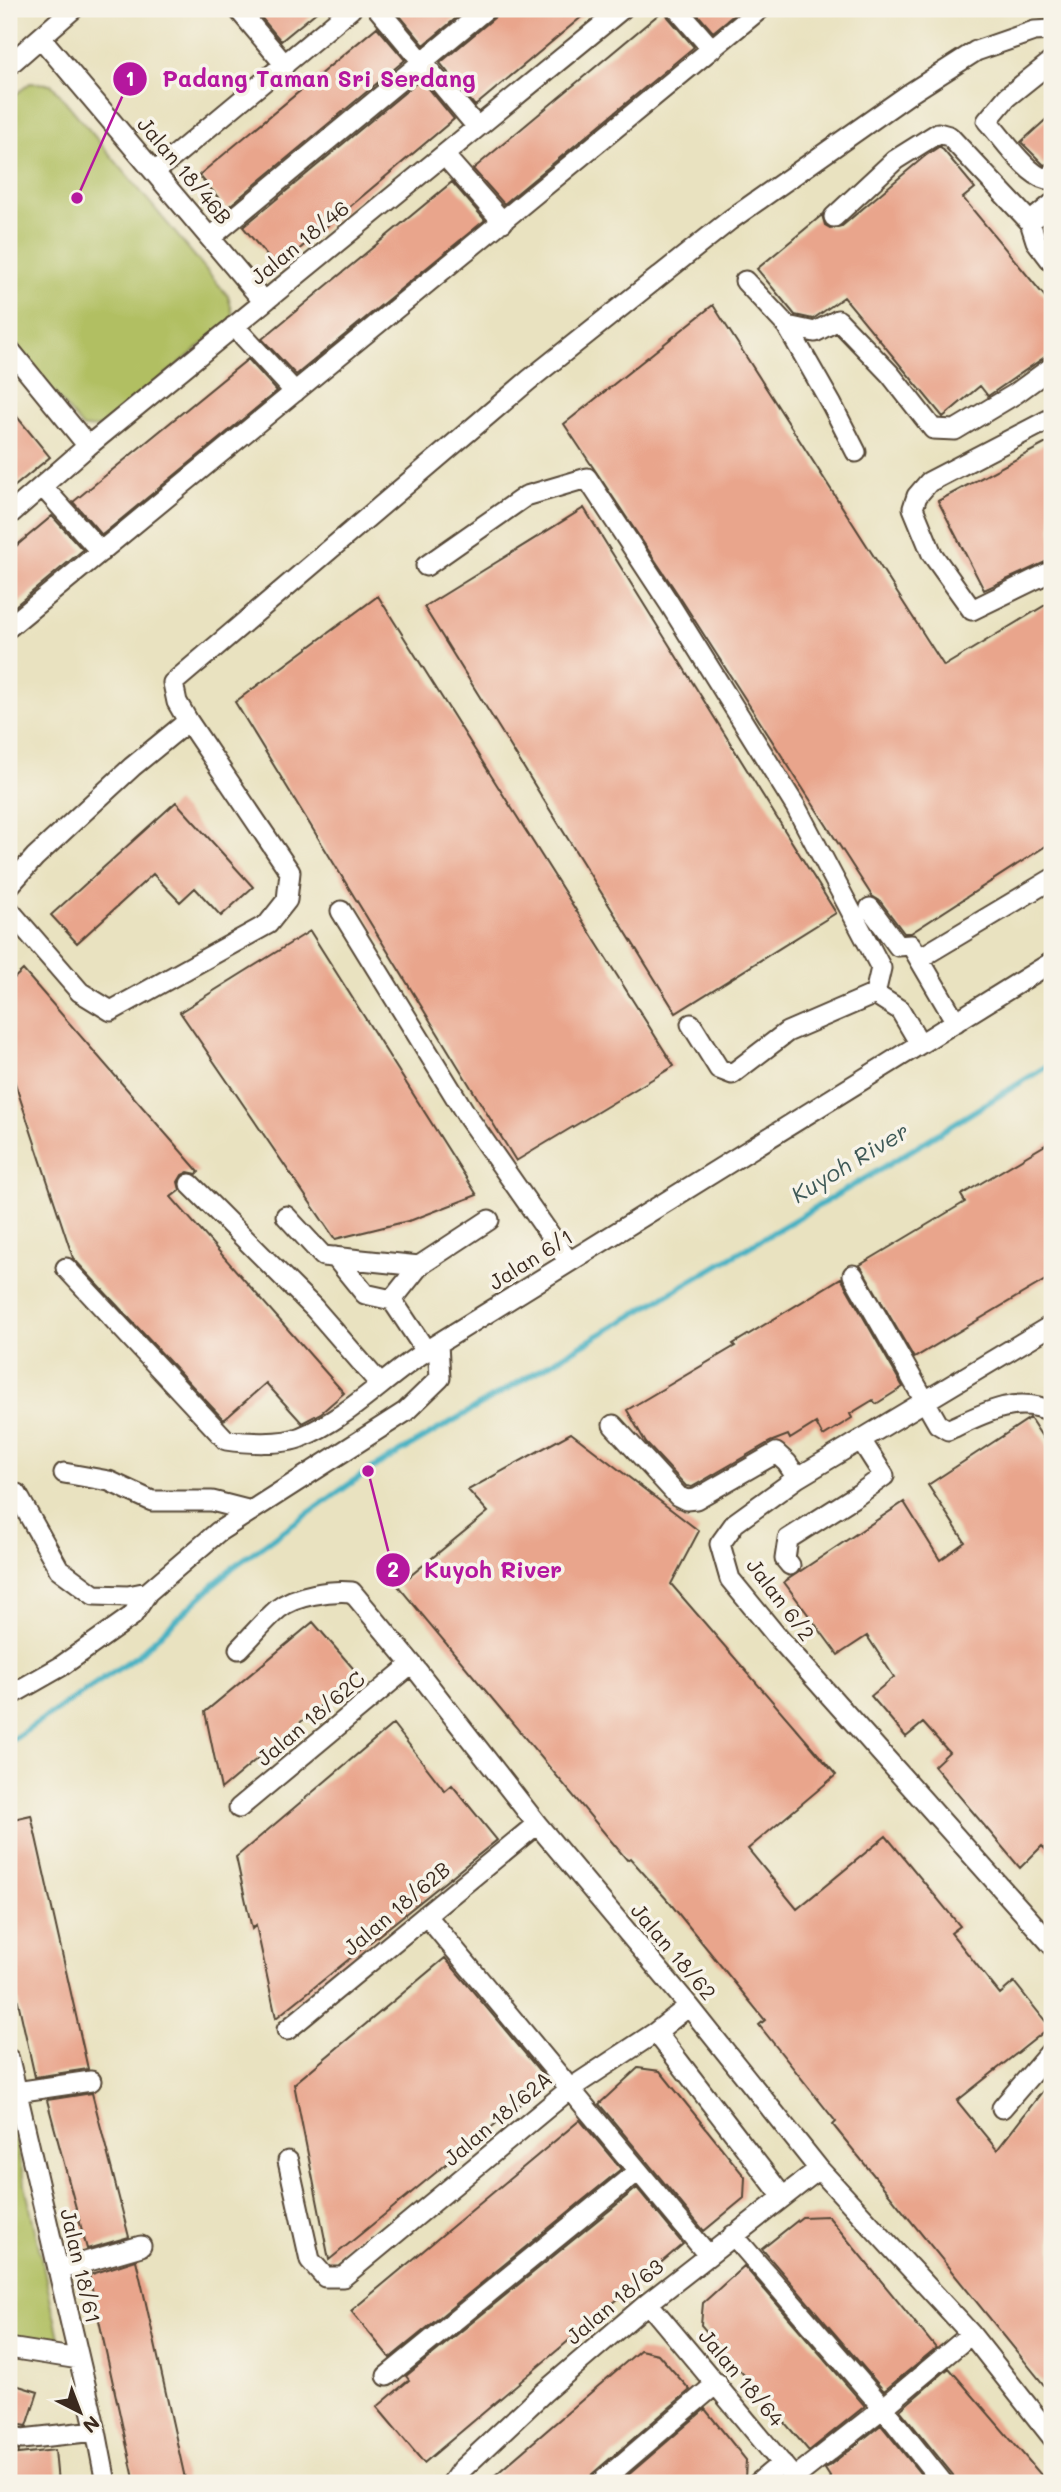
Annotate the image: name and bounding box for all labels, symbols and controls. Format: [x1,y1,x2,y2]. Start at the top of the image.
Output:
callout: Padang Taman Sri Serdang [113,57,489,101]
text: Padang Taman Sri Serdang [162,63,476,93]
text: 1 [125,64,135,91]
street label: Jalan 18/46B [132,111,238,229]
street label: Jalan 18/46 [244,194,354,290]
water label: Kuyoh River [785,1115,914,1209]
street label: Jalan 6/1 [483,1222,577,1295]
callout: Kuyoh River [375,1548,577,1592]
street label: Jalan 6/2 [741,1552,821,1646]
text: Kuyoh River [424,1554,562,1584]
text: 2 [387,1555,399,1582]
street label: Jalan 18/62C [250,1664,370,1771]
street label: Jalan 18/62B [337,1855,455,1961]
street label: Jalan 18/62 [626,1897,723,2005]
street label: Jalan 18/62A [437,2065,557,2171]
street label: Jalan 18/61 [55,2206,108,2325]
street label: Jalan 18/63 [560,2252,668,2350]
street label: Jalan 18/64 [693,2323,791,2432]
north arrow [46,2376,116,2446]
text: N [78,2411,105,2439]

